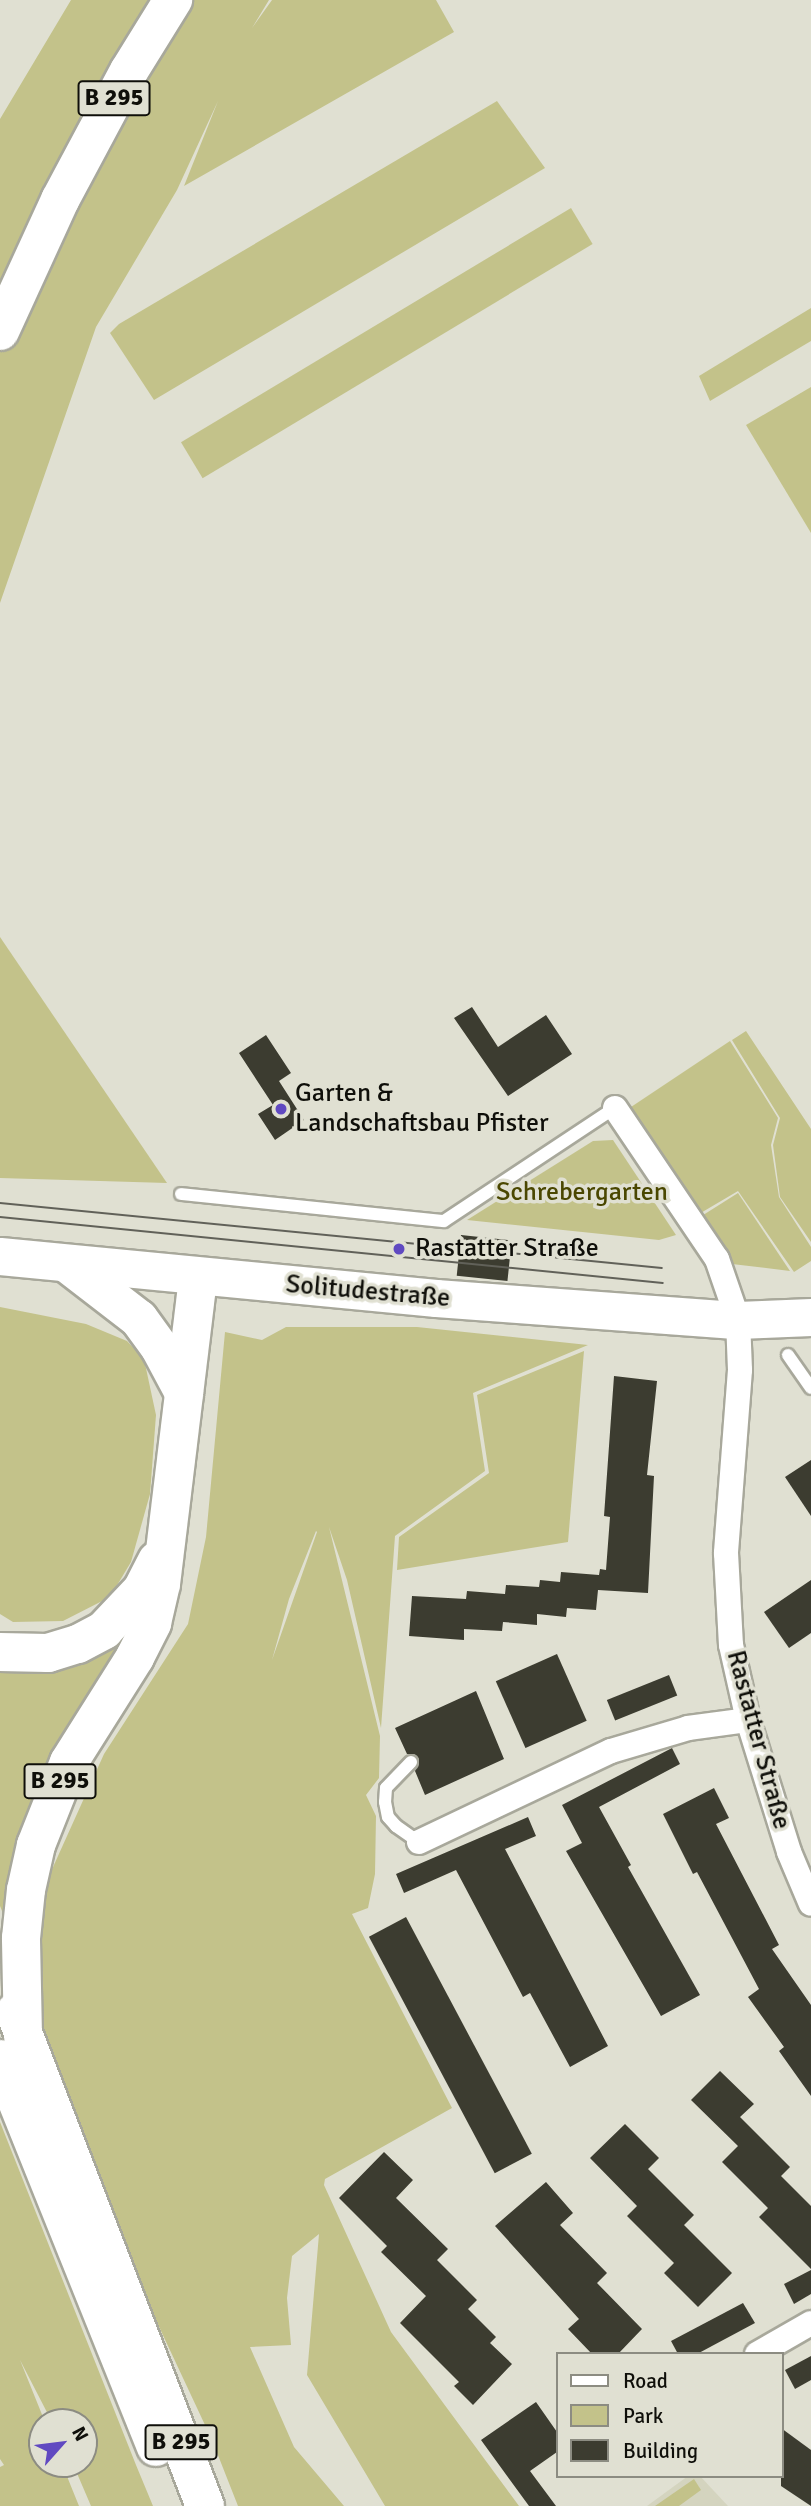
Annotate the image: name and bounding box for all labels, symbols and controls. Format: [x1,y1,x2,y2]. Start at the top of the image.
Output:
road number: B 295 [77,78,151,118]
place label: Garten & Landschaftsbau Pfister [295,1078,549,1140]
marker: Garten & Landschaftsbau Pfister [273,1101,289,1117]
park label: Schrebergarten [496,1177,668,1209]
place label: Rastatter Straße [415,1233,599,1265]
marker: Rastatter Straße [389,1239,409,1259]
street label: Solitudestraße [285,1269,451,1315]
street label: Rastatter Straße [719,1647,797,1833]
road number: B 295 [23,1760,97,1801]
legend [556,2352,783,2478]
text: Road [623,2368,668,2394]
text: Park [623,2403,663,2429]
north arrow [28,2408,98,2478]
road number: B 295 [144,2421,218,2462]
text: N [66,2423,93,2446]
text: Building [623,2438,698,2464]

